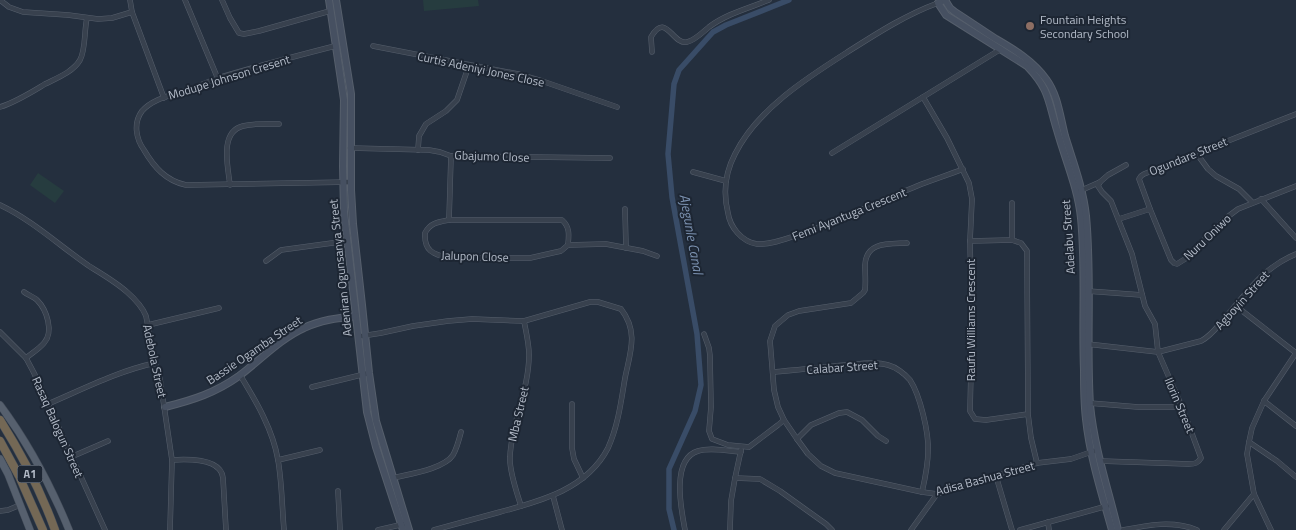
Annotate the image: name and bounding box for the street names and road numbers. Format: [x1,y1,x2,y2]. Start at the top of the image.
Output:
street label: Curtis Adeniyi Jones Close [416,46,546,92]
street label: Modupe Johnson Cresent [166,49,293,105]
street label: Ogundare Street [1146,131,1231,180]
street label: Gbajumo Close [454,145,530,167]
street label: Femi Ayantuga Crescent [789,182,910,246]
street label: Adeniran Ogunsanya Street [323,198,357,338]
street label: Adelabu Street [1056,198,1080,275]
street label: Nuru Oniwo [1179,209,1235,265]
street label: Jalupon Close [441,245,509,267]
street label: Raufu Williams Crescent [961,258,980,381]
street label: Agboyin Street [1210,265,1274,334]
street label: Bassie Ogamba Street [202,310,306,389]
street label: Adebola Street [138,323,172,400]
street label: Calabar Street [806,355,879,379]
street label: Rasaq Balogun Street [27,373,89,481]
street label: Ilorin Street [1160,374,1201,437]
street label: Mba Street [502,384,534,443]
street label: Adisa Bashua Street [933,455,1037,500]
road number: A1 [18,466,42,482]

